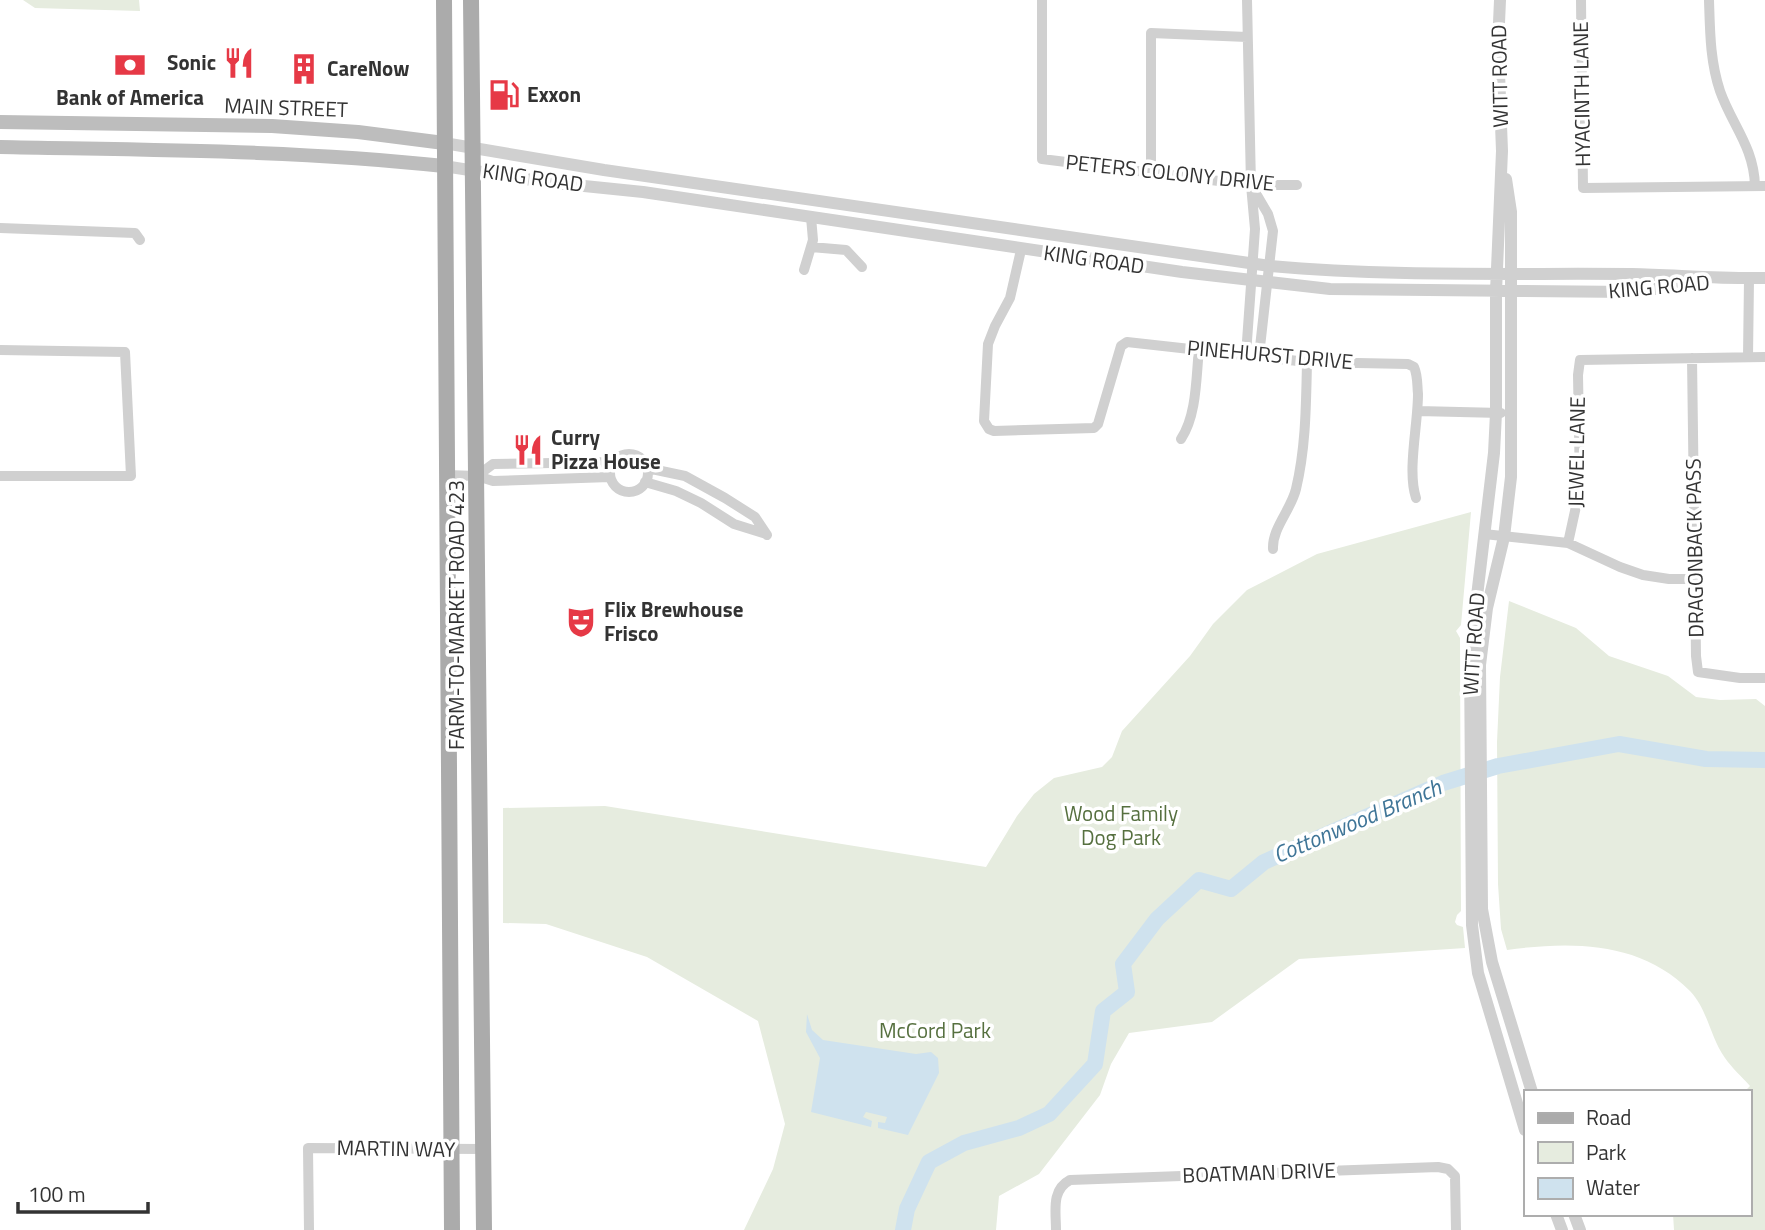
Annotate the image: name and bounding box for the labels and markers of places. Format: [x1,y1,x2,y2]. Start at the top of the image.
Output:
place label: Sonic [167,46,216,78]
restaurant icon: Sonic [222,46,256,80]
bank icon: Bank of America [113,48,147,82]
building icon: CareNow [287,52,321,86]
place label: CareNow [327,52,409,84]
fuel station icon: Exxon [487,78,521,112]
place label: Exxon [527,78,581,110]
place label: Bank of America [56,81,204,113]
place label: Curry Pizza House [551,421,661,477]
restaurant icon: Curry Pizza House [511,433,545,467]
place label: Flix Brewhouse Frisco [604,593,743,649]
theatre icon: Flix Brewhouse Frisco [564,605,598,639]

